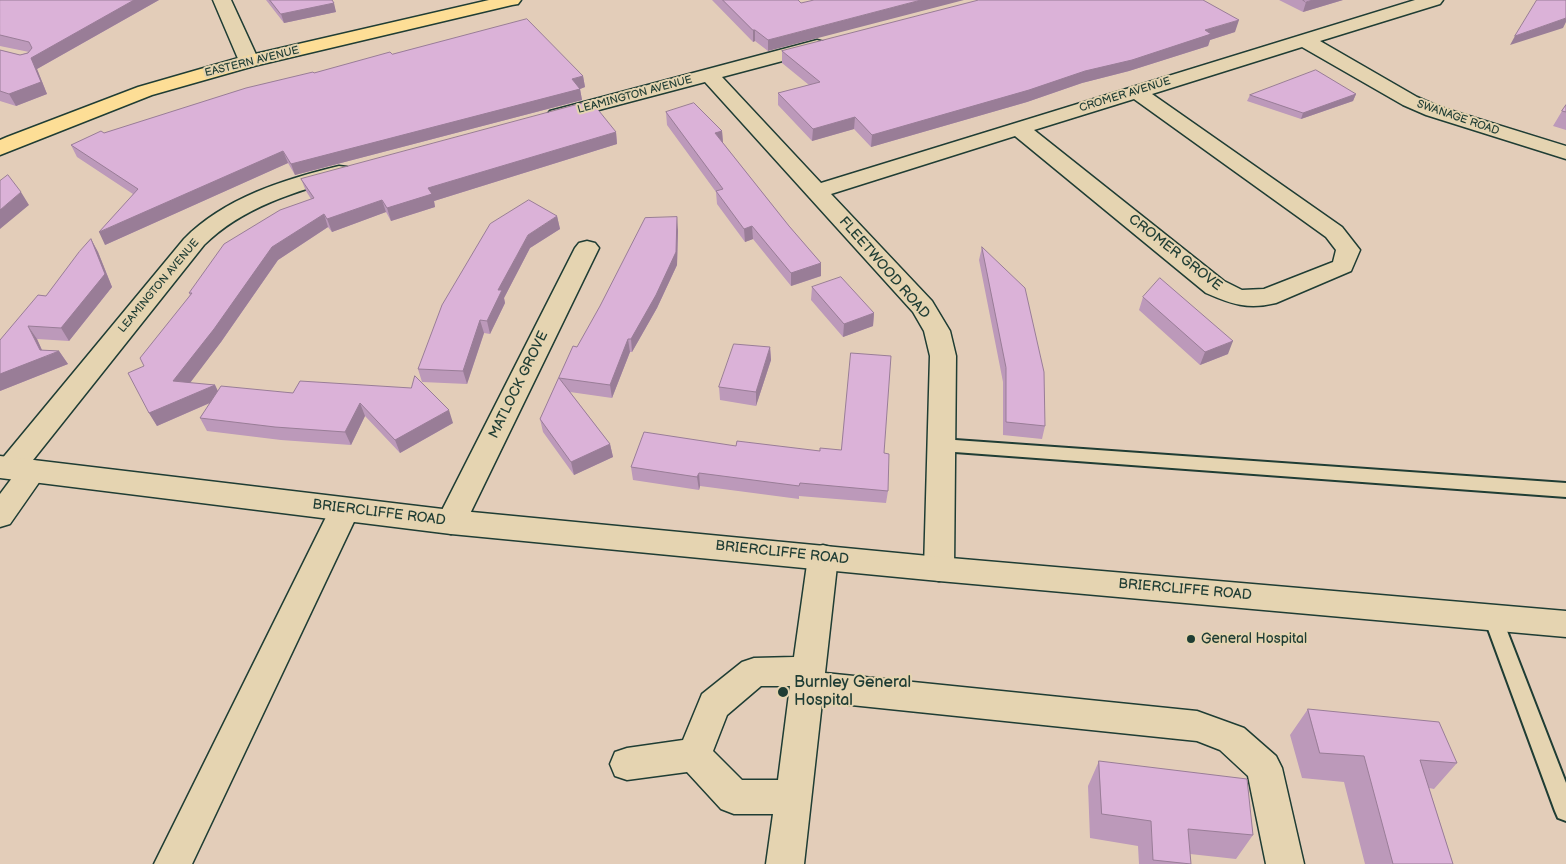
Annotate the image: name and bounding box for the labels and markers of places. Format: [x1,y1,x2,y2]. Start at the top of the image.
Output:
place label: General Hospital [1201,631,1307,647]
marker: General Hospital [1185,633,1197,645]
place label: Burnley General Hospital [794,673,911,711]
marker: Burnley General Hospital [776,685,790,699]

